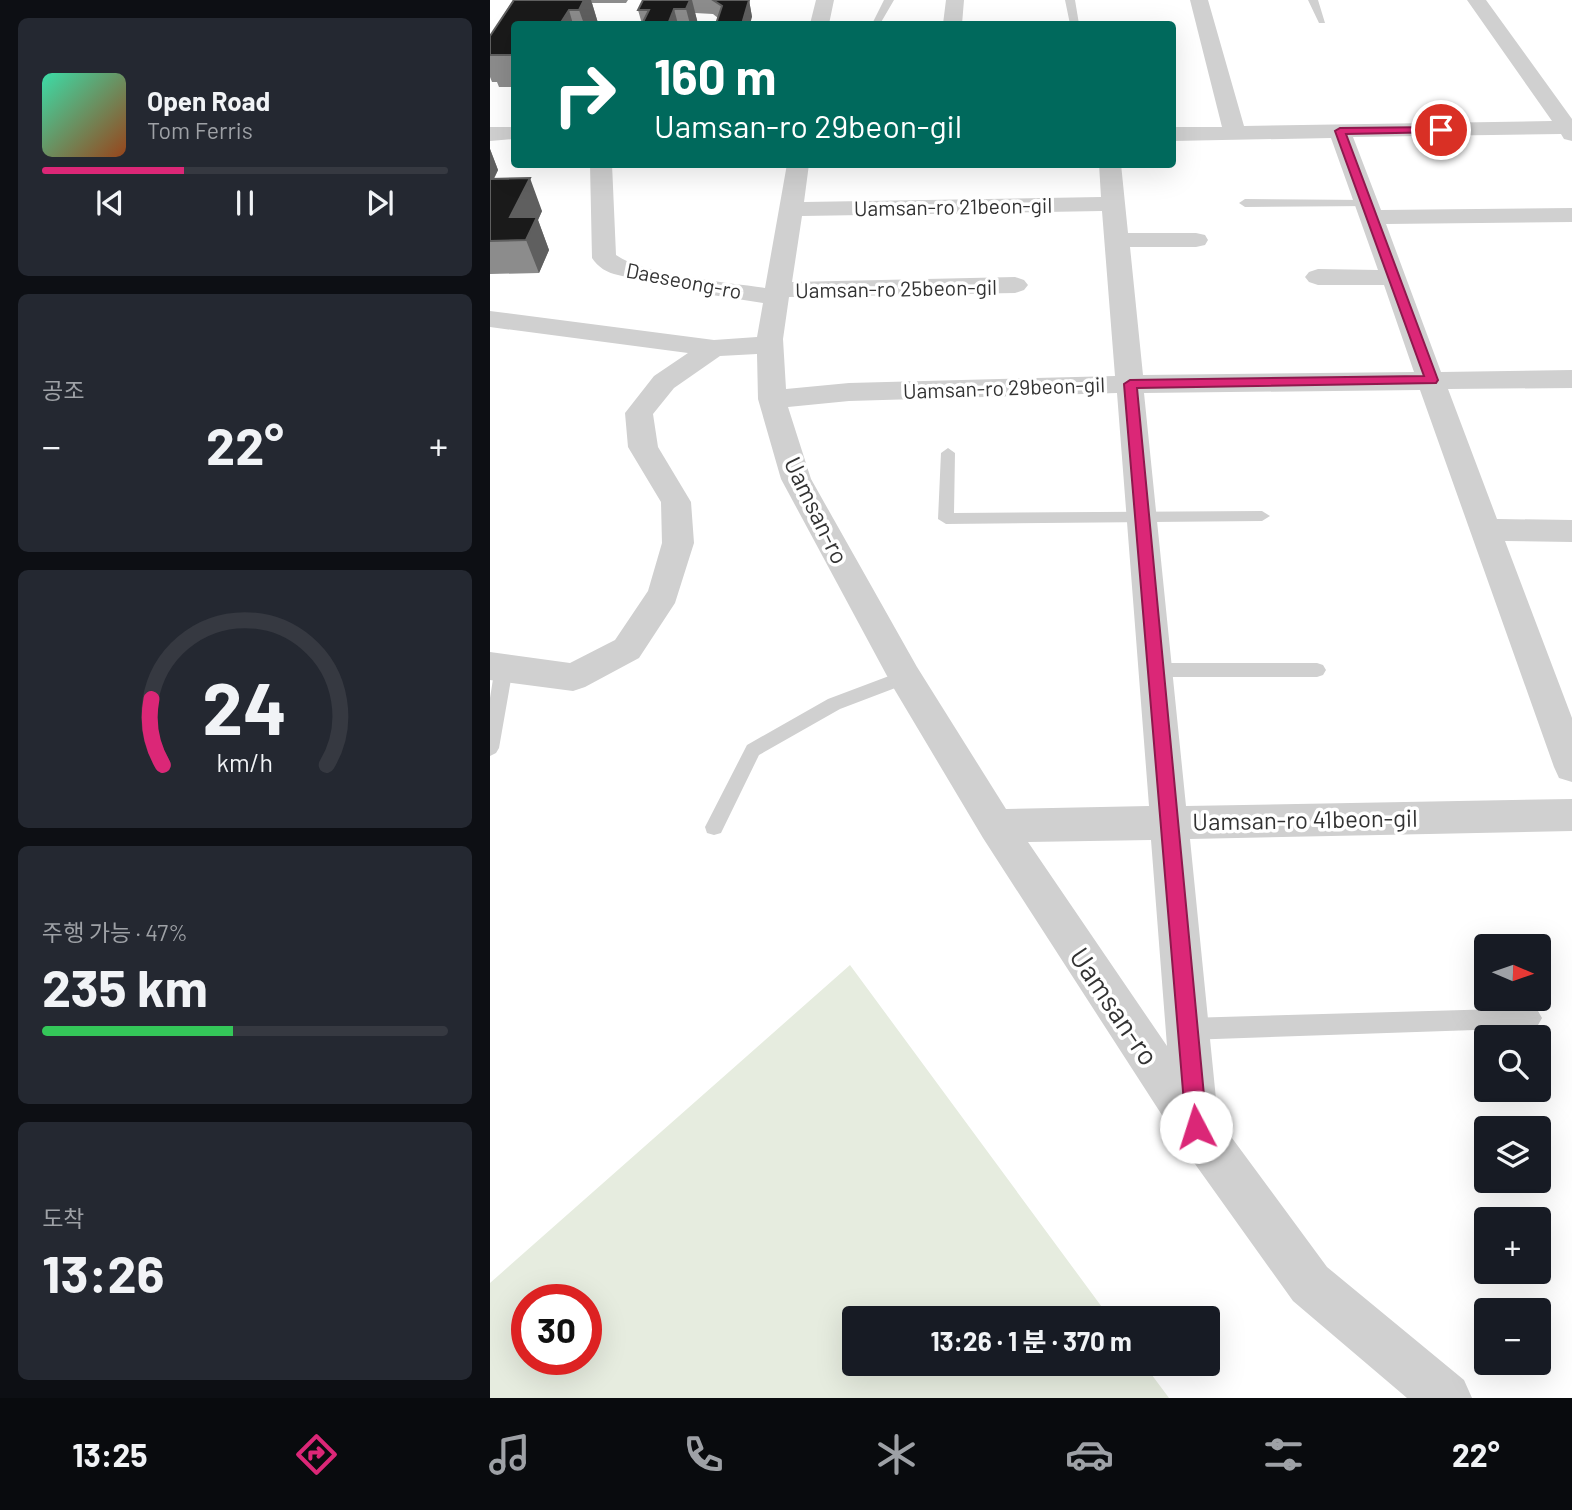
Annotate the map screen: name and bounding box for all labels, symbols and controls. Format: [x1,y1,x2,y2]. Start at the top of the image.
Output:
text: 160 m [654,46,776,105]
icon: right [539,49,630,140]
text: Open Road [147,85,270,116]
pin [1411,100,1471,160]
text: Uamsan-ro 29beon-gil [654,106,962,144]
icon: arrive [1422,111,1460,149]
text: Tom Ferris [147,116,253,144]
icon: previous [91,184,129,222]
icon: pause [226,184,264,222]
icon: next [361,184,399,222]
street label: Uamsan-ro 21beon-gil [854,192,1052,220]
street label: Daeseong-ro [624,257,744,303]
street label: Uamsan-ro 25beon-gil [795,274,997,302]
street label: Uamsan-ro 29beon-gil [903,371,1105,403]
text: 공조 [42,376,84,404]
text: 22° [206,413,284,475]
text: − [42,422,61,468]
text: + [429,422,448,468]
street label: Uamsan-ro [779,452,855,568]
text: 24 [203,662,287,750]
text: km/h [217,747,273,777]
street label: Uamsan-ro 41beon-gil [1192,803,1418,835]
text: 주행 가능 · 47% [42,918,188,946]
north arrow [1474,934,1550,1012]
map controls [1474,934,1551,1375]
street label: Uamsan-ro [1063,941,1167,1071]
text: 235 km [42,955,208,1017]
button: search [1474,1025,1551,1102]
position arrow [1159,1090,1233,1164]
button: layers [1474,1116,1551,1193]
text: 도착 [42,1204,84,1232]
button: + [1474,1207,1551,1284]
text: 13:26 [42,1241,164,1303]
speed limit sign: 30 [511,1284,602,1375]
button: − [1474,1298,1551,1375]
text: 13:26 · 1 분 · 370 m [930,1325,1132,1356]
icon: directions [292,1430,341,1479]
icon: music [485,1430,534,1479]
icon: phone [679,1430,728,1479]
icon: climate [872,1430,921,1479]
icon: car [1065,1430,1114,1479]
icon: filters [1259,1430,1308,1479]
text: 13:25 [72,1435,148,1473]
text: 22° [1452,1435,1500,1473]

